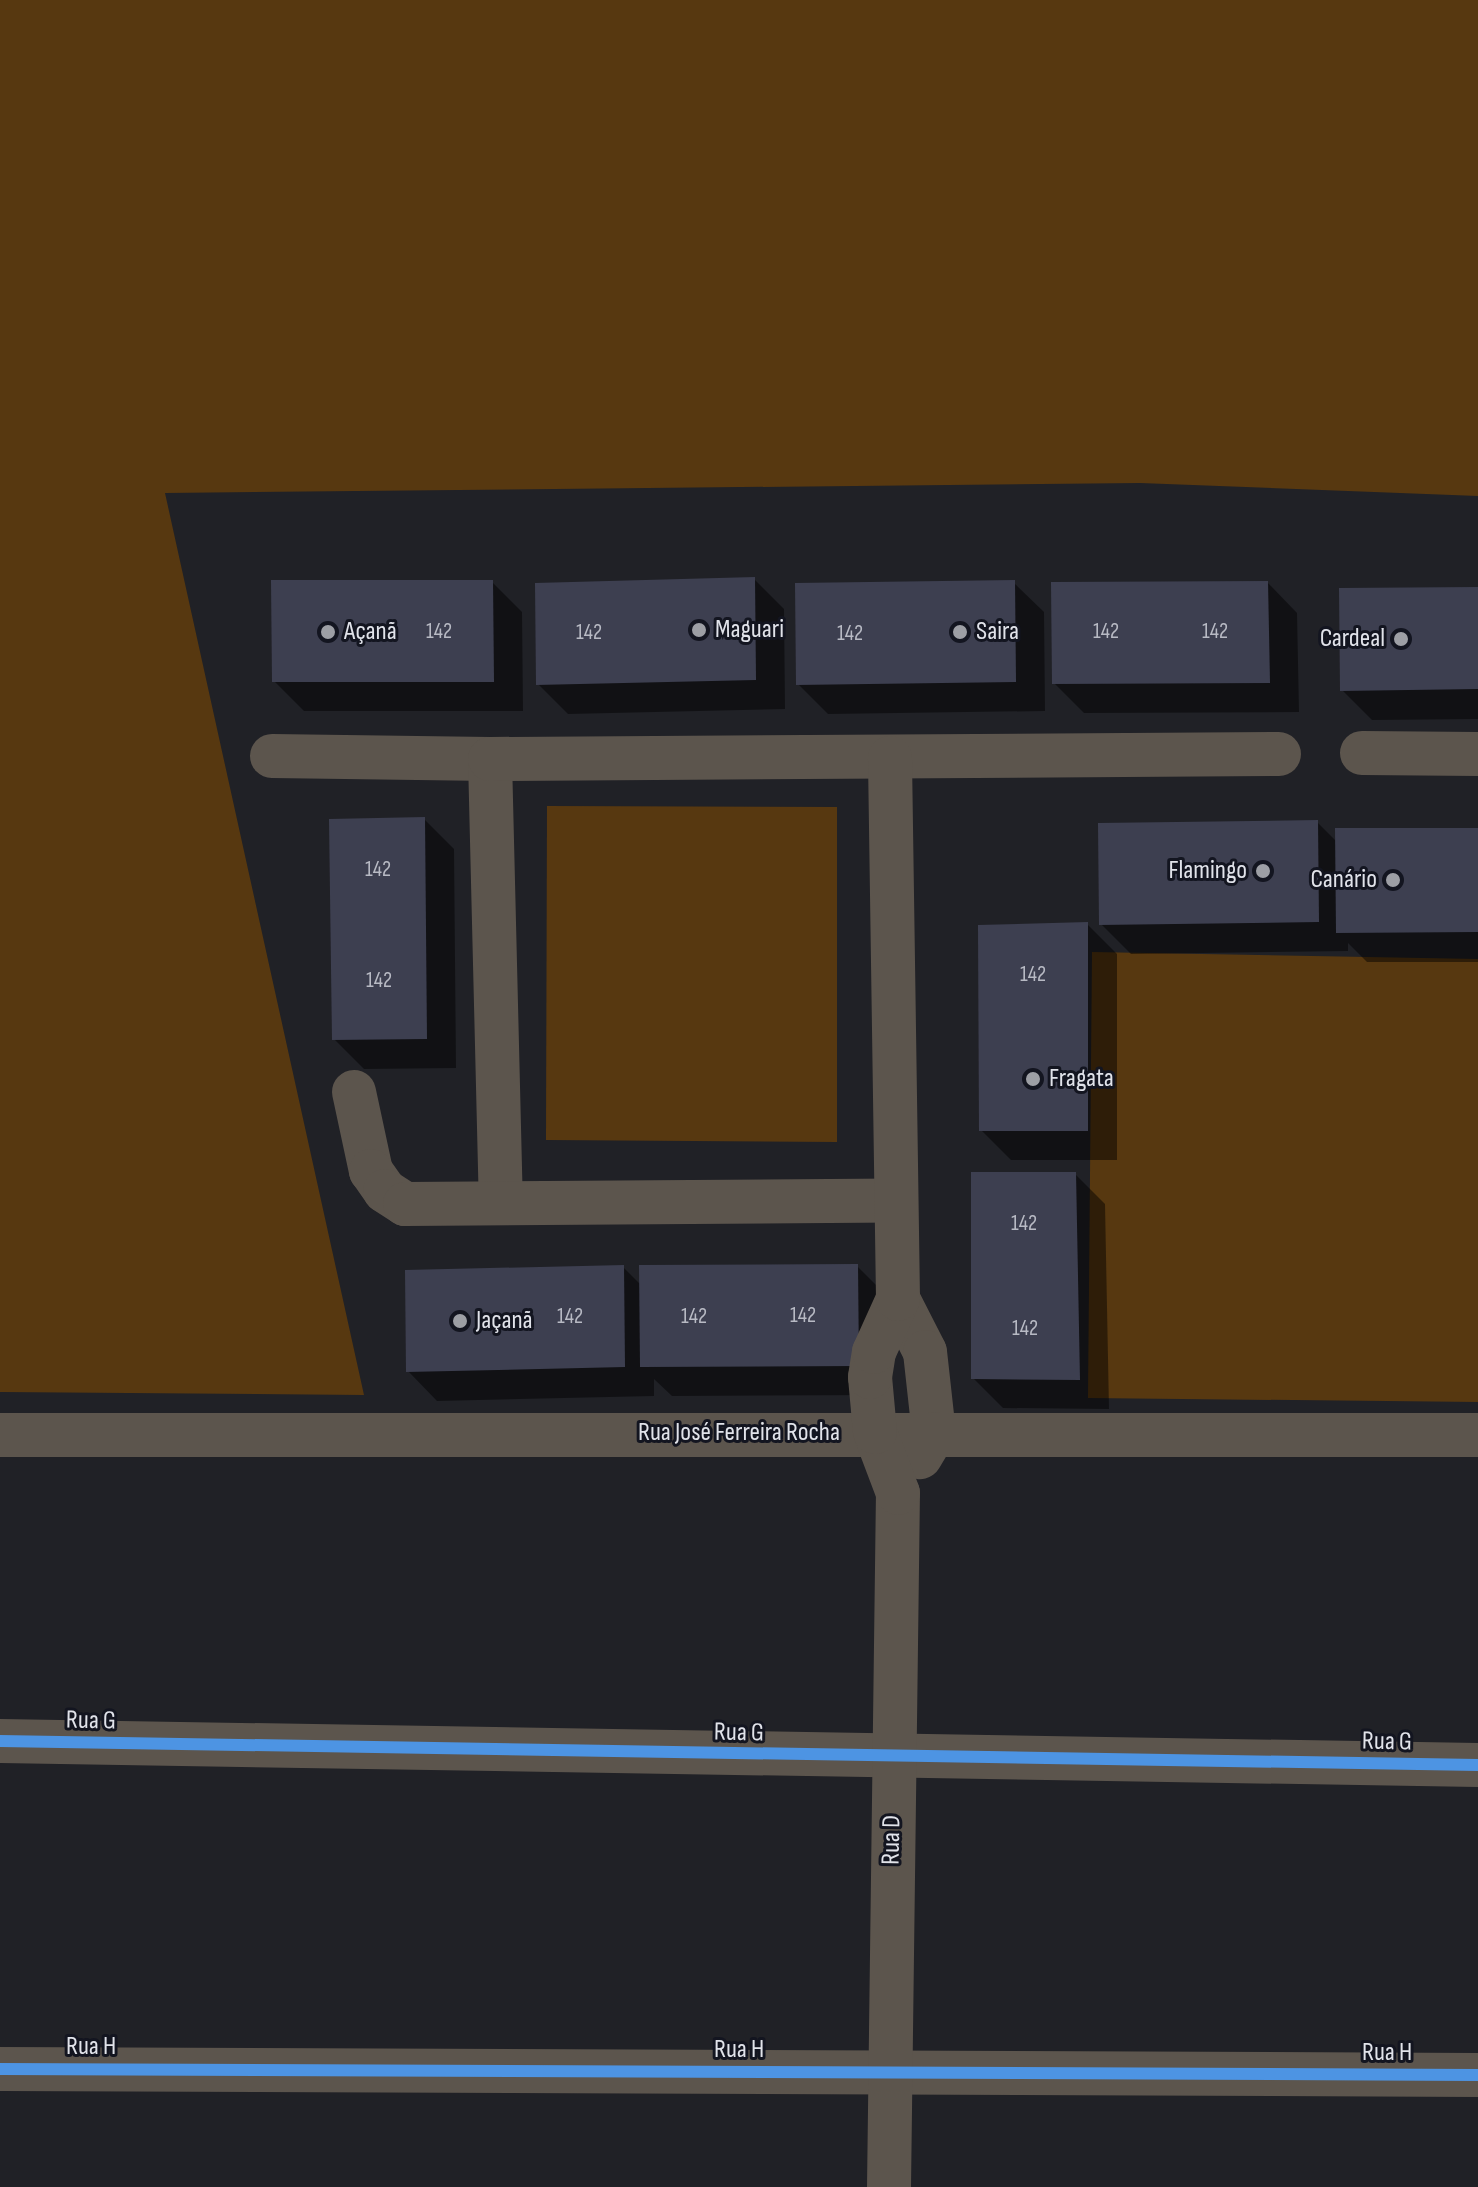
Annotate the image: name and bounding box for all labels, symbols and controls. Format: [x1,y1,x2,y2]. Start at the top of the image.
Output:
place label: Maguari [715,614,784,646]
place label: Açanã [344,616,397,648]
place label: Saira [976,616,1019,648]
house number: 142 [426,619,452,645]
house number: 142 [1093,619,1119,645]
house number: 142 [1202,619,1228,645]
house number: 142 [576,620,602,646]
marker: Maguari [690,621,708,639]
house number: 142 [837,621,863,647]
marker: Açanã [319,623,337,641]
marker: Saira [951,623,969,641]
place label: Cardeal [1320,623,1385,655]
marker: Cardeal [1392,630,1410,648]
place label: Flamingo [1169,855,1247,887]
house number: 142 [365,857,391,883]
marker: Flamingo [1254,862,1272,880]
place label: Canário [1311,864,1377,896]
marker: Canário [1384,871,1402,889]
house number: 142 [1020,962,1046,988]
house number: 142 [366,968,392,994]
place label: Fragata [1049,1063,1114,1095]
marker: Fragata [1024,1070,1042,1088]
house number: 142 [1011,1211,1037,1237]
house number: 142 [790,1303,816,1329]
house number: 142 [557,1304,583,1330]
house number: 142 [681,1304,707,1330]
place label: Jaçanã [476,1305,533,1337]
marker: Jaçanã [451,1312,469,1330]
house number: 142 [1012,1316,1038,1342]
street label: Rua José Ferreira Rocha [638,1417,840,1449]
street label: Rua G [66,1705,116,1737]
street label: Rua G [714,1717,764,1749]
street label: Rua G [1362,1726,1412,1758]
street label: Rua D [876,1815,908,1865]
street label: Rua H [66,2031,116,2063]
street label: Rua H [714,2034,764,2066]
street label: Rua H [1362,2037,1412,2069]

